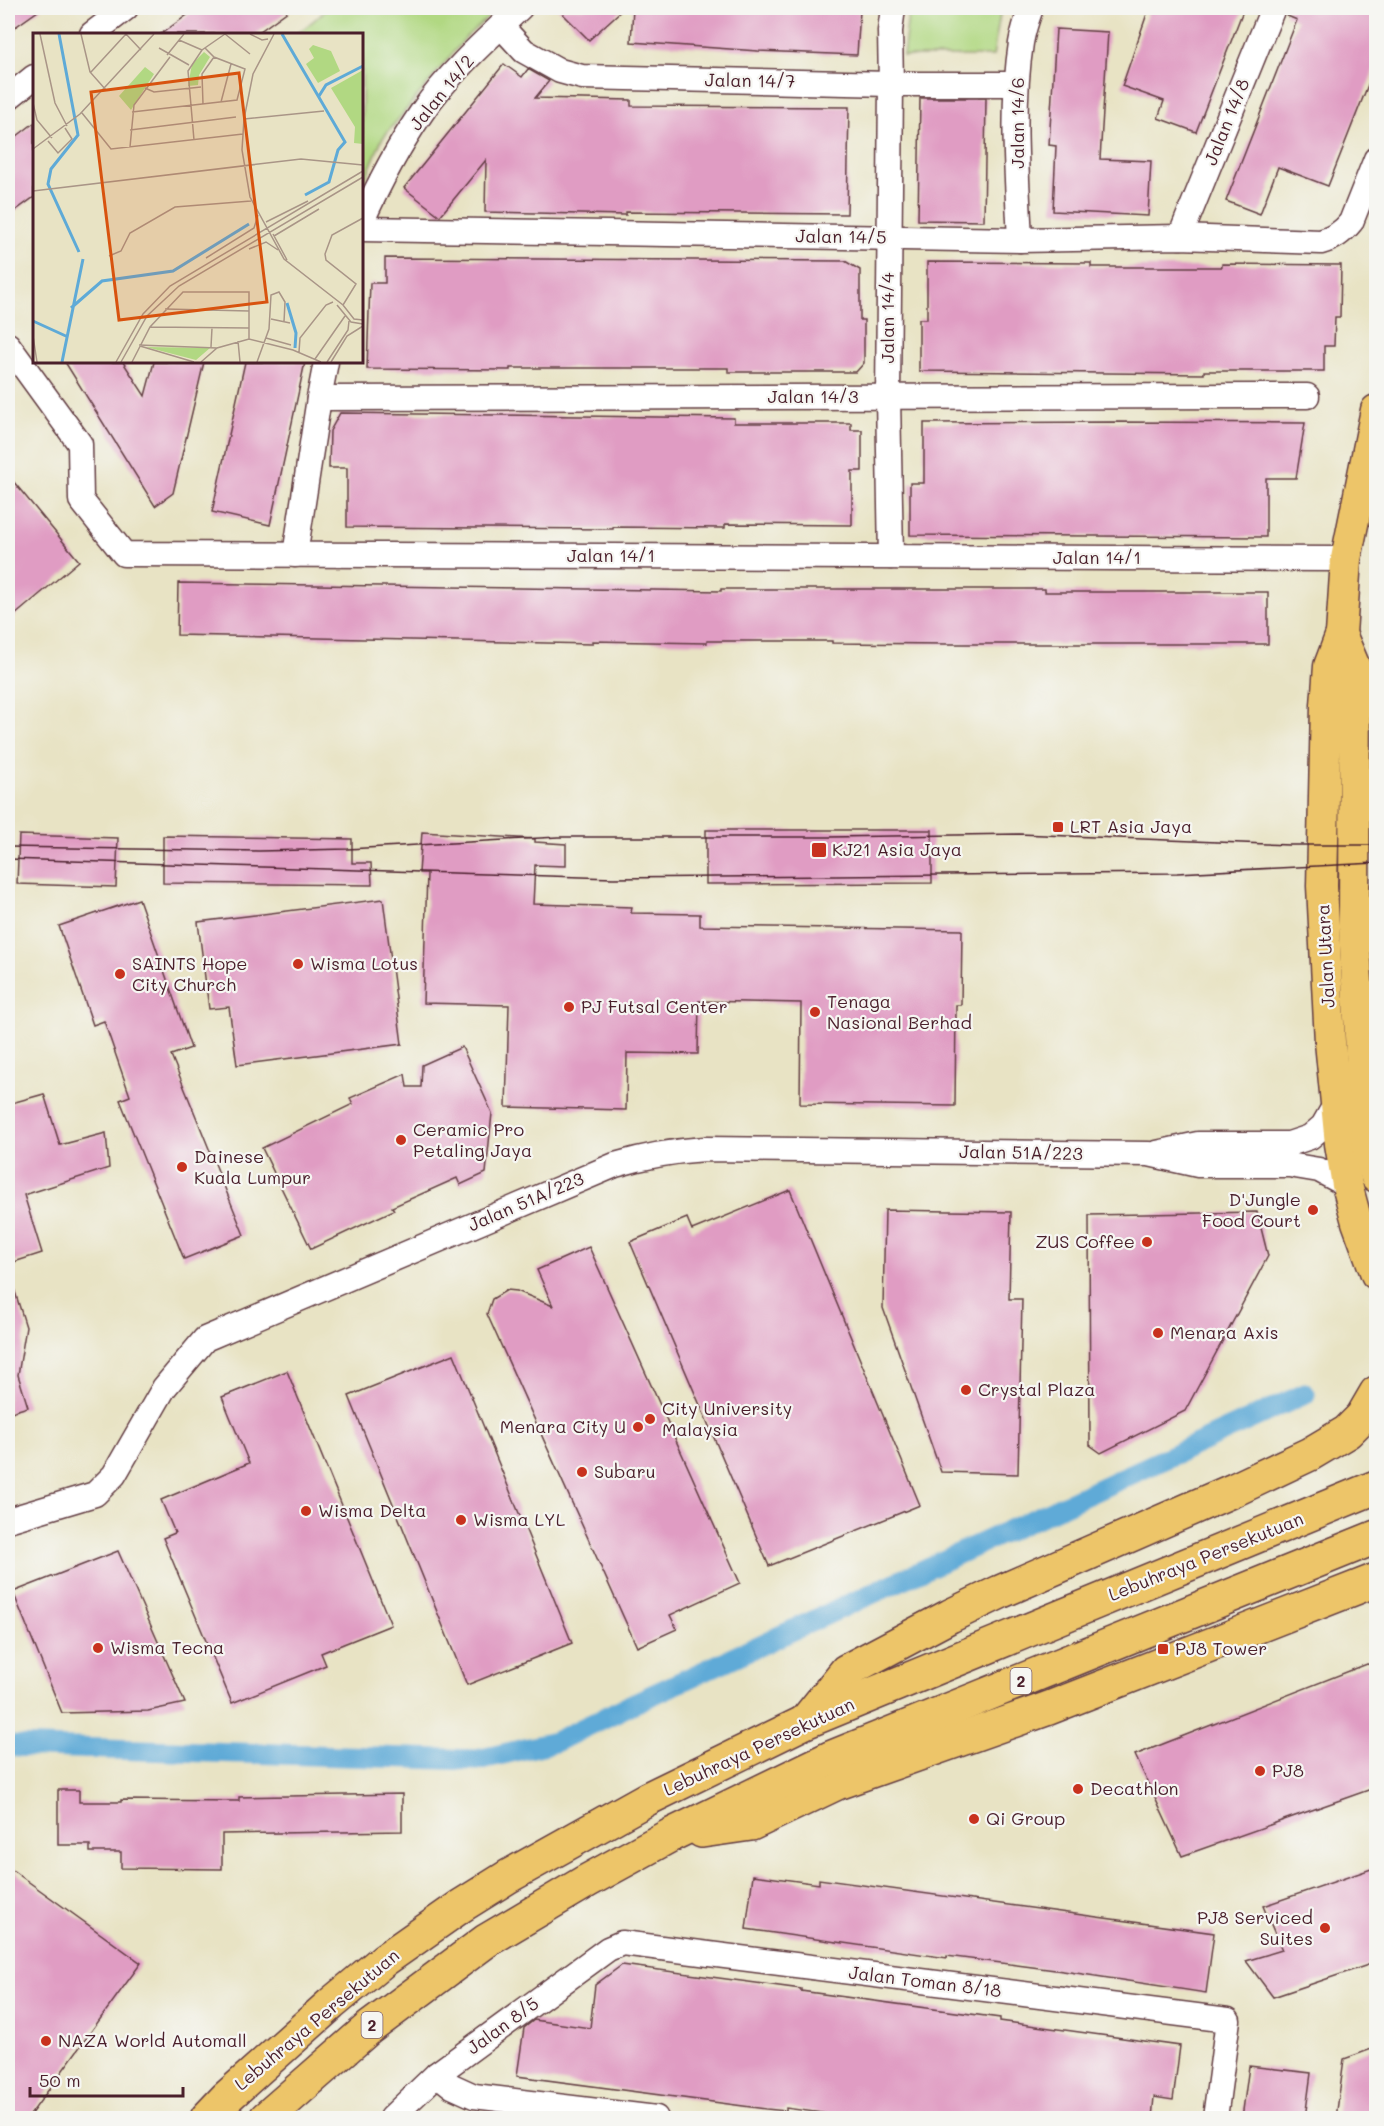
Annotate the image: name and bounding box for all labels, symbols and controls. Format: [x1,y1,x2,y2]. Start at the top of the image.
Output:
inset map [33,33,363,363]
street label: Jalan 14/2 [403,50,479,135]
street label: Jalan 14/7 [704,67,796,93]
street label: Jalan 14/8 [1198,75,1254,169]
street label: Jalan 14/6 [1005,77,1029,169]
street label: Jalan 14/5 [795,223,887,249]
street label: Jalan 14/4 [875,272,899,364]
street label: Jalan 14/3 [767,384,859,408]
street label: Jalan 14/1 [567,543,655,567]
street label: Jalan 14/1 [1053,545,1141,569]
place label: LRT Asia Jaya [1070,814,1192,838]
marker: LRT Asia Jaya [1051,820,1065,834]
place label: KJ21 Asia Jaya [832,837,962,861]
marker: KJ21 Asia Jaya [810,841,828,859]
street label: Jalan Utara [1310,904,1340,1009]
place label: SAINTS Hope City Church [132,951,247,996]
place label: Wisma Lotus [310,951,418,975]
marker: Wisma Lotus [291,957,305,971]
marker: SAINTS Hope City Church [113,967,127,981]
place label: Tenaga Nasional Berhad [827,989,972,1034]
place label: PJ Futsal Center [581,994,728,1018]
marker: PJ Futsal Center [562,1000,576,1014]
marker: Tenaga Nasional Berhad [808,1005,822,1019]
place label: Ceramic Pro Petaling Jaya [413,1117,532,1162]
marker: Ceramic Pro Petaling Jaya [394,1133,408,1147]
street label: Jalan 51A/223 [959,1139,1083,1165]
place label: Dainese Kuala Lumpur [194,1144,311,1189]
marker: Dainese Kuala Lumpur [175,1160,189,1174]
street label: Jalan 51A/223 [464,1166,587,1236]
place label: D'Jungle Food Court [1202,1187,1301,1232]
marker: D'Jungle Food Court [1306,1203,1320,1217]
place label: ZUS Coffee [1035,1229,1135,1253]
marker: ZUS Coffee [1140,1235,1154,1249]
place label: Menara Axis [1170,1320,1279,1344]
marker: Menara Axis [1151,1326,1165,1340]
place label: Crystal Plaza [978,1377,1095,1401]
marker: Crystal Plaza [959,1383,973,1397]
place label: City University Malaysia [662,1396,792,1441]
marker: City University Malaysia [643,1412,657,1426]
place label: Menara City U [500,1414,626,1438]
marker: Menara City U [631,1420,645,1434]
place label: Subaru [594,1459,656,1483]
marker: Subaru [575,1465,589,1479]
place label: Wisma Delta [318,1498,427,1522]
marker: Wisma Delta [299,1504,313,1518]
street label: Lebuhraya Persekutuan [1105,1506,1307,1606]
place label: Wisma LYL [473,1507,566,1531]
marker: Wisma LYL [454,1513,468,1527]
place label: Wisma Tecna [110,1635,224,1659]
place label: PJ8 Tower [1175,1636,1267,1660]
marker: Wisma Tecna [91,1641,105,1655]
marker: PJ8 Tower [1156,1642,1170,1656]
road number: 2 [1010,1668,1032,1694]
street label: Lebuhraya Persekutuan [659,1691,858,1801]
place label: PJ8 [1272,1758,1304,1782]
marker: PJ8 [1253,1764,1267,1778]
place label: Decathlon [1090,1776,1179,1800]
marker: Decathlon [1071,1782,1085,1796]
place label: Qi Group [986,1806,1065,1830]
marker: Qi Group [967,1812,981,1826]
place label: PJ8 Serviced Suites [1197,1905,1313,1950]
marker: PJ8 Serviced Suites [1318,1921,1332,1935]
street label: Lebuhraya Persekutuan [229,1943,404,2095]
street label: Jalan Toman 8/18 [847,1960,1003,2002]
street label: Jalan 8/5 [462,1991,543,2059]
road number: 2 [362,2012,382,2038]
place label: NAZA World Automall [58,2028,247,2052]
marker: NAZA World Automall [39,2034,53,2048]
scale bar [30,2060,183,2098]
text: 50 m [39,2068,81,2092]

